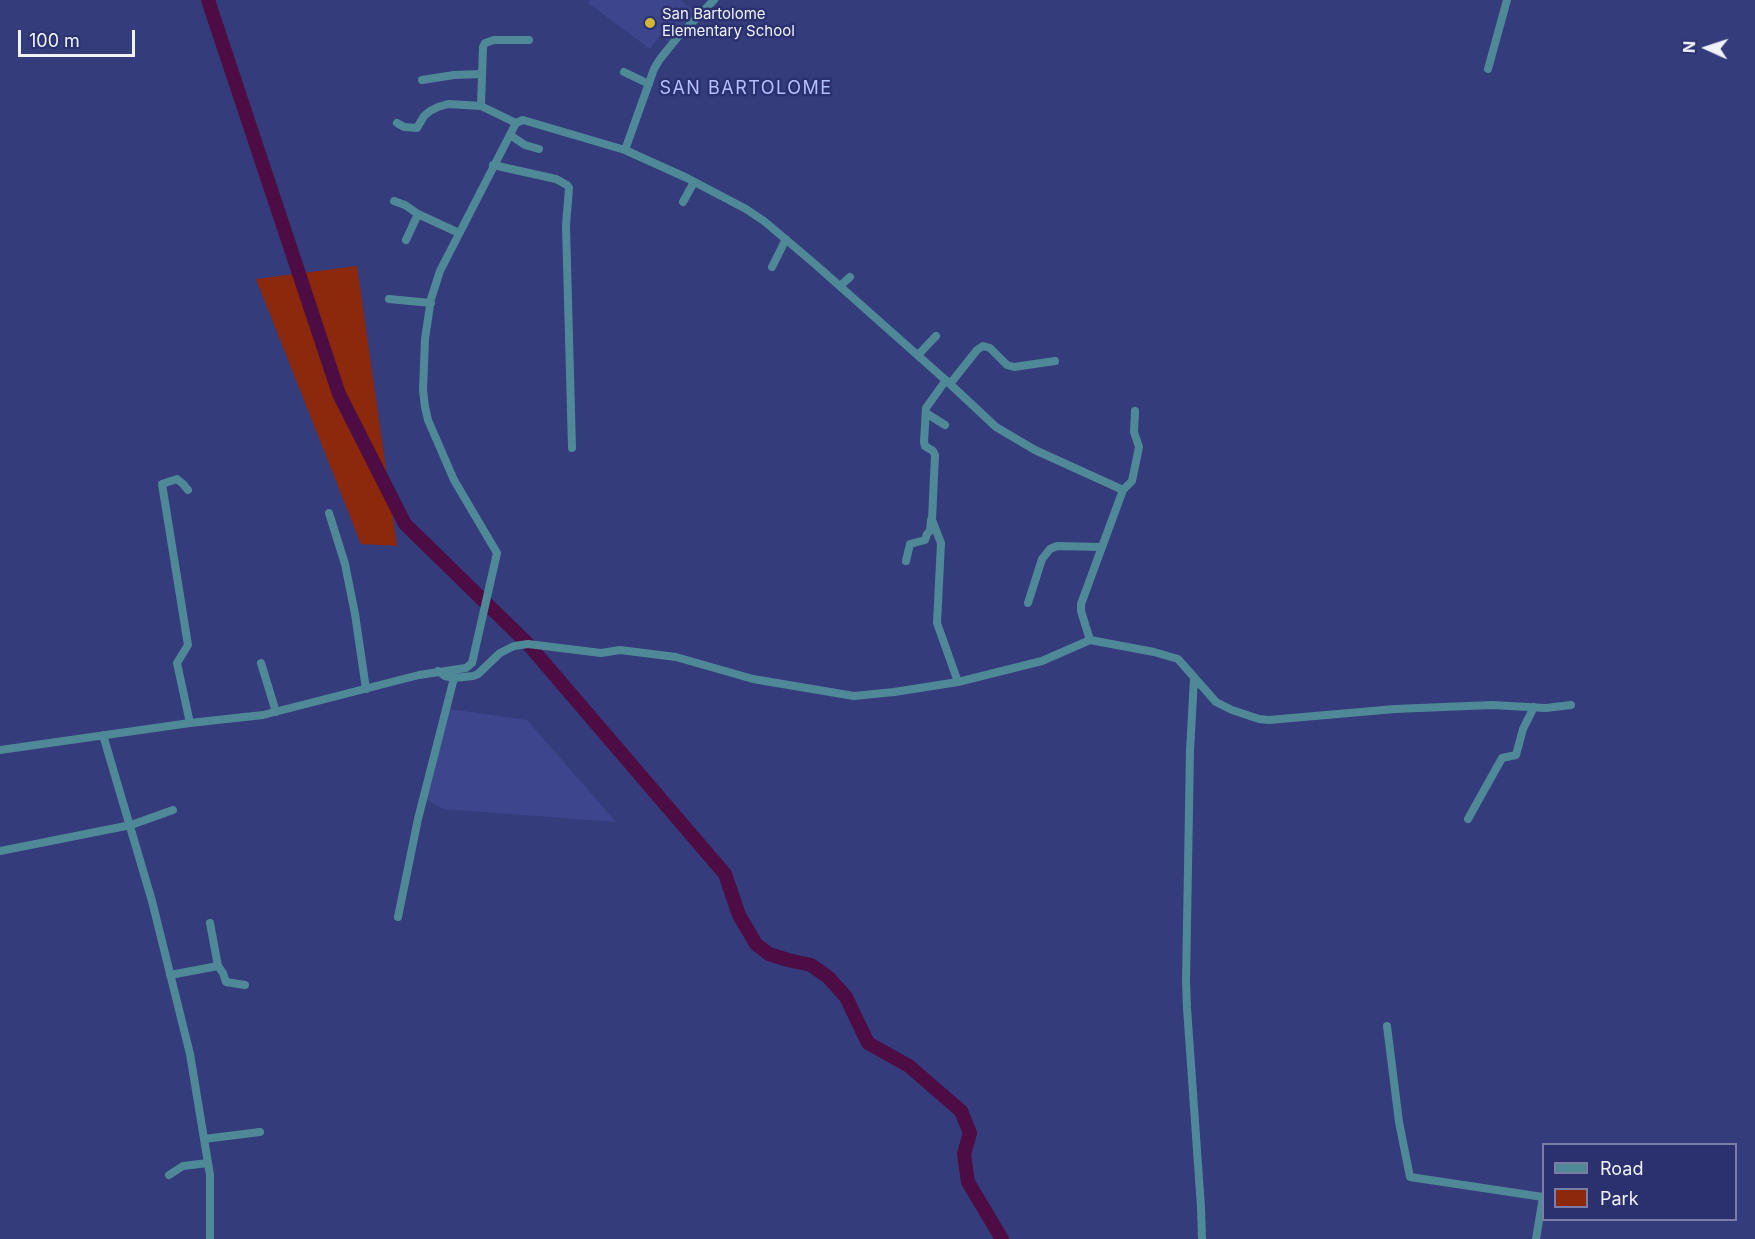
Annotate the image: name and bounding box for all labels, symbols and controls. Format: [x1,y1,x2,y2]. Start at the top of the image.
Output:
place label: San Bartolome Elementary School [662,5,795,40]
marker: San Bartolome Elementary School [643,16,657,30]
scale bar [21,18,138,56]
north arrow [1677,18,1737,78]
text: 100 m [29,30,80,51]
text: N [1679,40,1699,54]
district label: SAN BARTOLOME [659,78,833,100]
legend [1542,1143,1737,1221]
text: Road [1600,1158,1643,1179]
text: Park [1600,1188,1639,1209]

